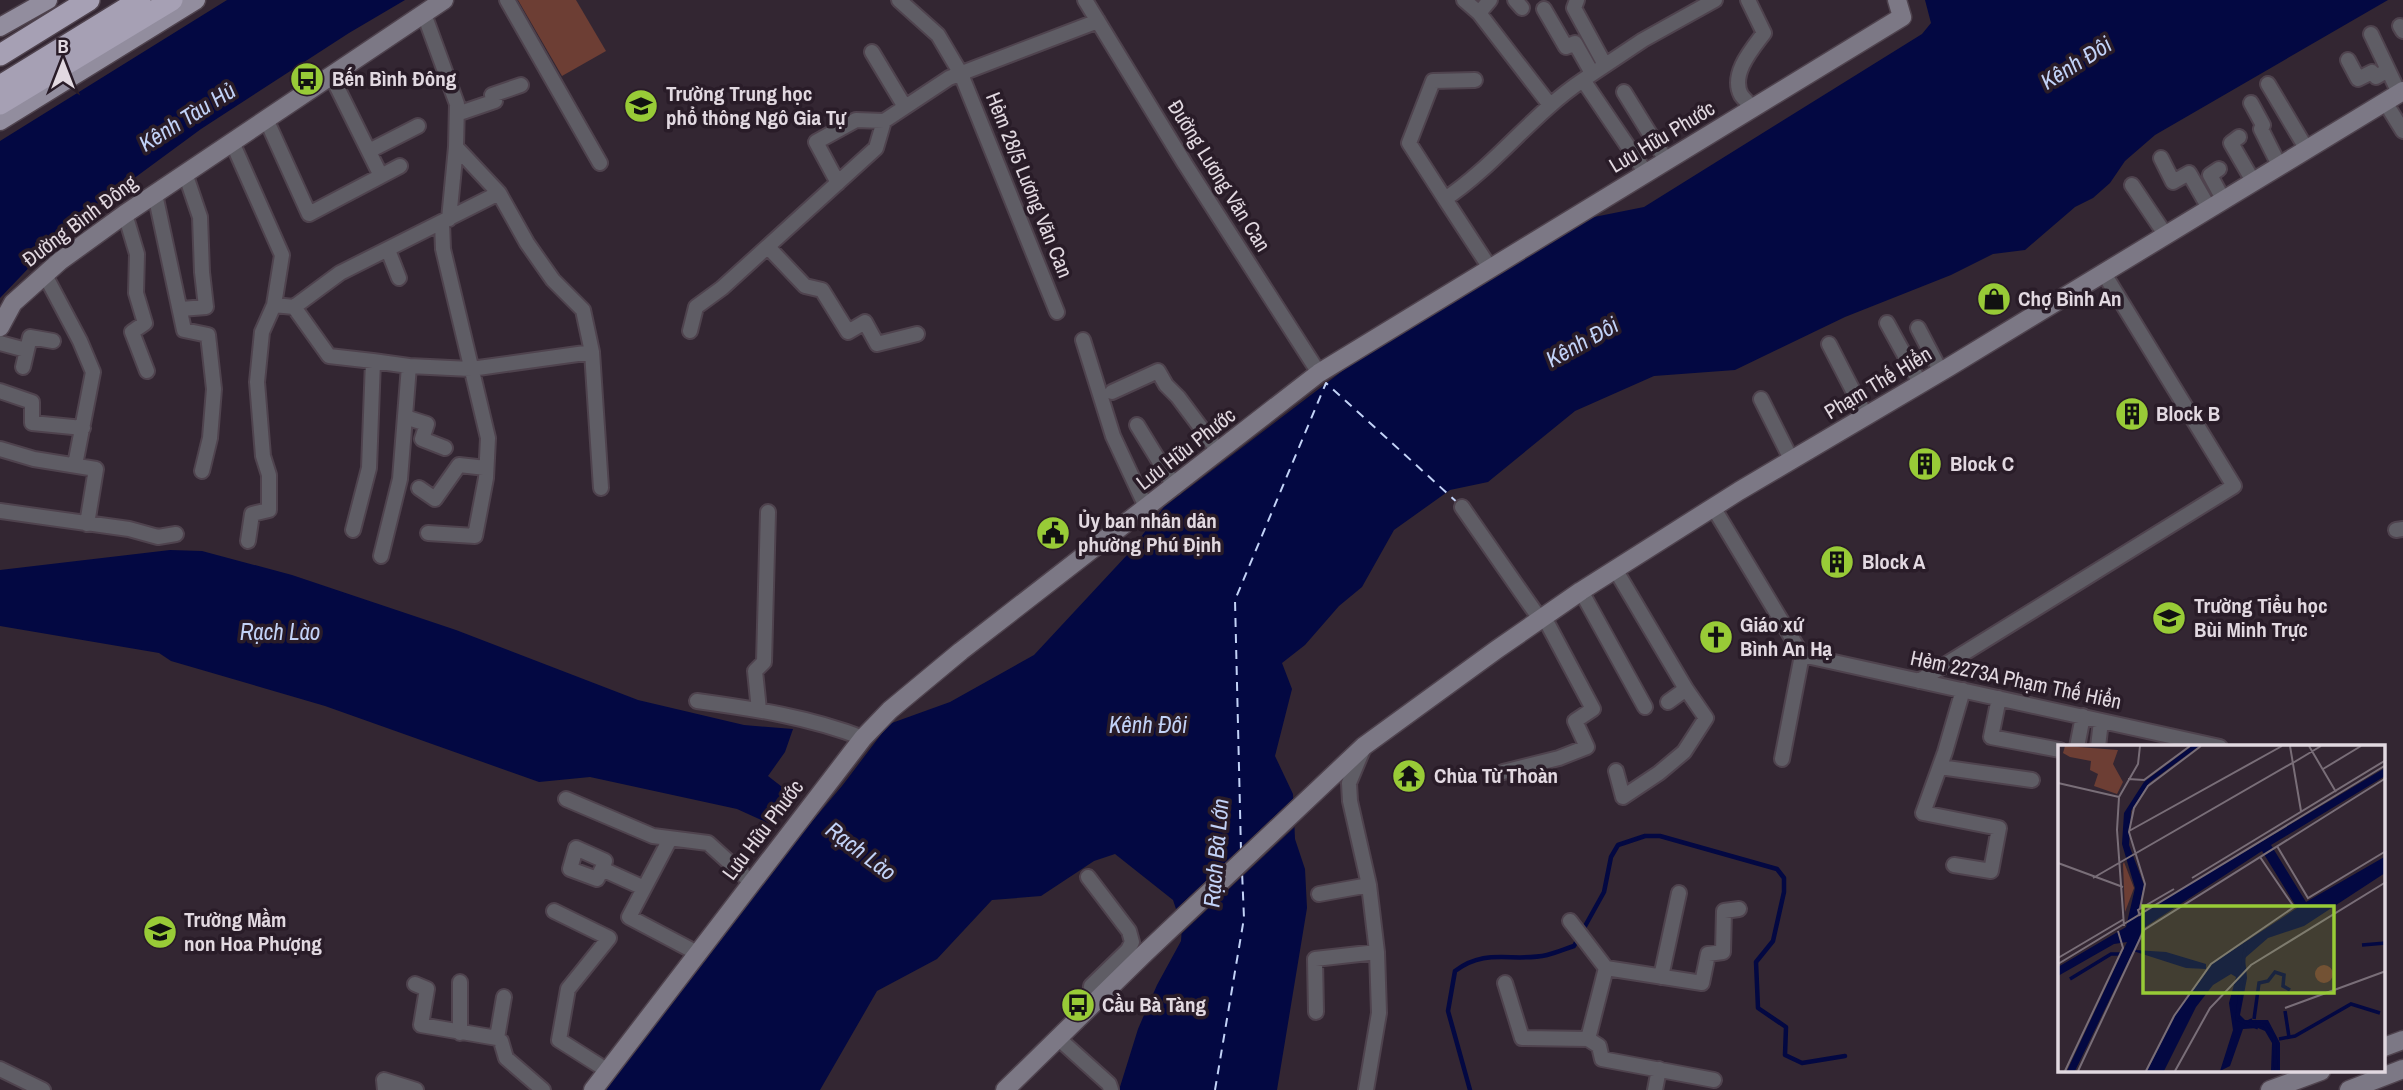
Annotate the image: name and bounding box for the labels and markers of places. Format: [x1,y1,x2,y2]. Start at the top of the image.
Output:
bus stop icon: Bến Bình Đông [288,60,326,98]
place label: Bến Bình Đông [332,64,457,93]
place label: Trường Trung học phổ thông Ngô Gia Tự [666,79,847,132]
school or university icon: Trường Trung học phổ thông Ngô Gia Tự [622,87,660,125]
shop icon: Chợ Bình An [1975,280,2013,318]
place label: Chợ Bình An [2018,284,2122,313]
building icon: Block B [2113,395,2151,433]
place label: Block B [2156,399,2220,428]
building icon: Block C [1906,445,1944,483]
place label: Block C [1950,449,2014,478]
place label: Ủy ban nhân dân phường Phú Định [1078,506,1222,559]
public building icon: Ủy ban nhân dân phường Phú Định [1034,514,1072,552]
building icon: Block A [1818,543,1856,581]
place label: Block A [1862,547,1926,576]
place label: Trường Tiểu học Bùi Minh Trực [2194,591,2328,644]
school or university icon: Trường Tiểu học Bùi Minh Trực [2150,599,2188,637]
place label: Giáo xứ Bình An Hạ [1740,610,1833,663]
church icon: Giáo xứ Bình An Hạ [1697,618,1735,656]
temple icon: Chùa Từ Thoàn [1390,757,1428,795]
place label: Chùa Từ Thoàn [1434,761,1558,790]
place label: Trường Mầm non Hoa Phượng [184,905,322,958]
school or university icon: Trường Mầm non Hoa Phượng [141,913,179,951]
bus stop icon: Cầu Bà Tàng [1059,986,1097,1024]
place label: Cầu Bà Tàng [1102,990,1206,1019]

